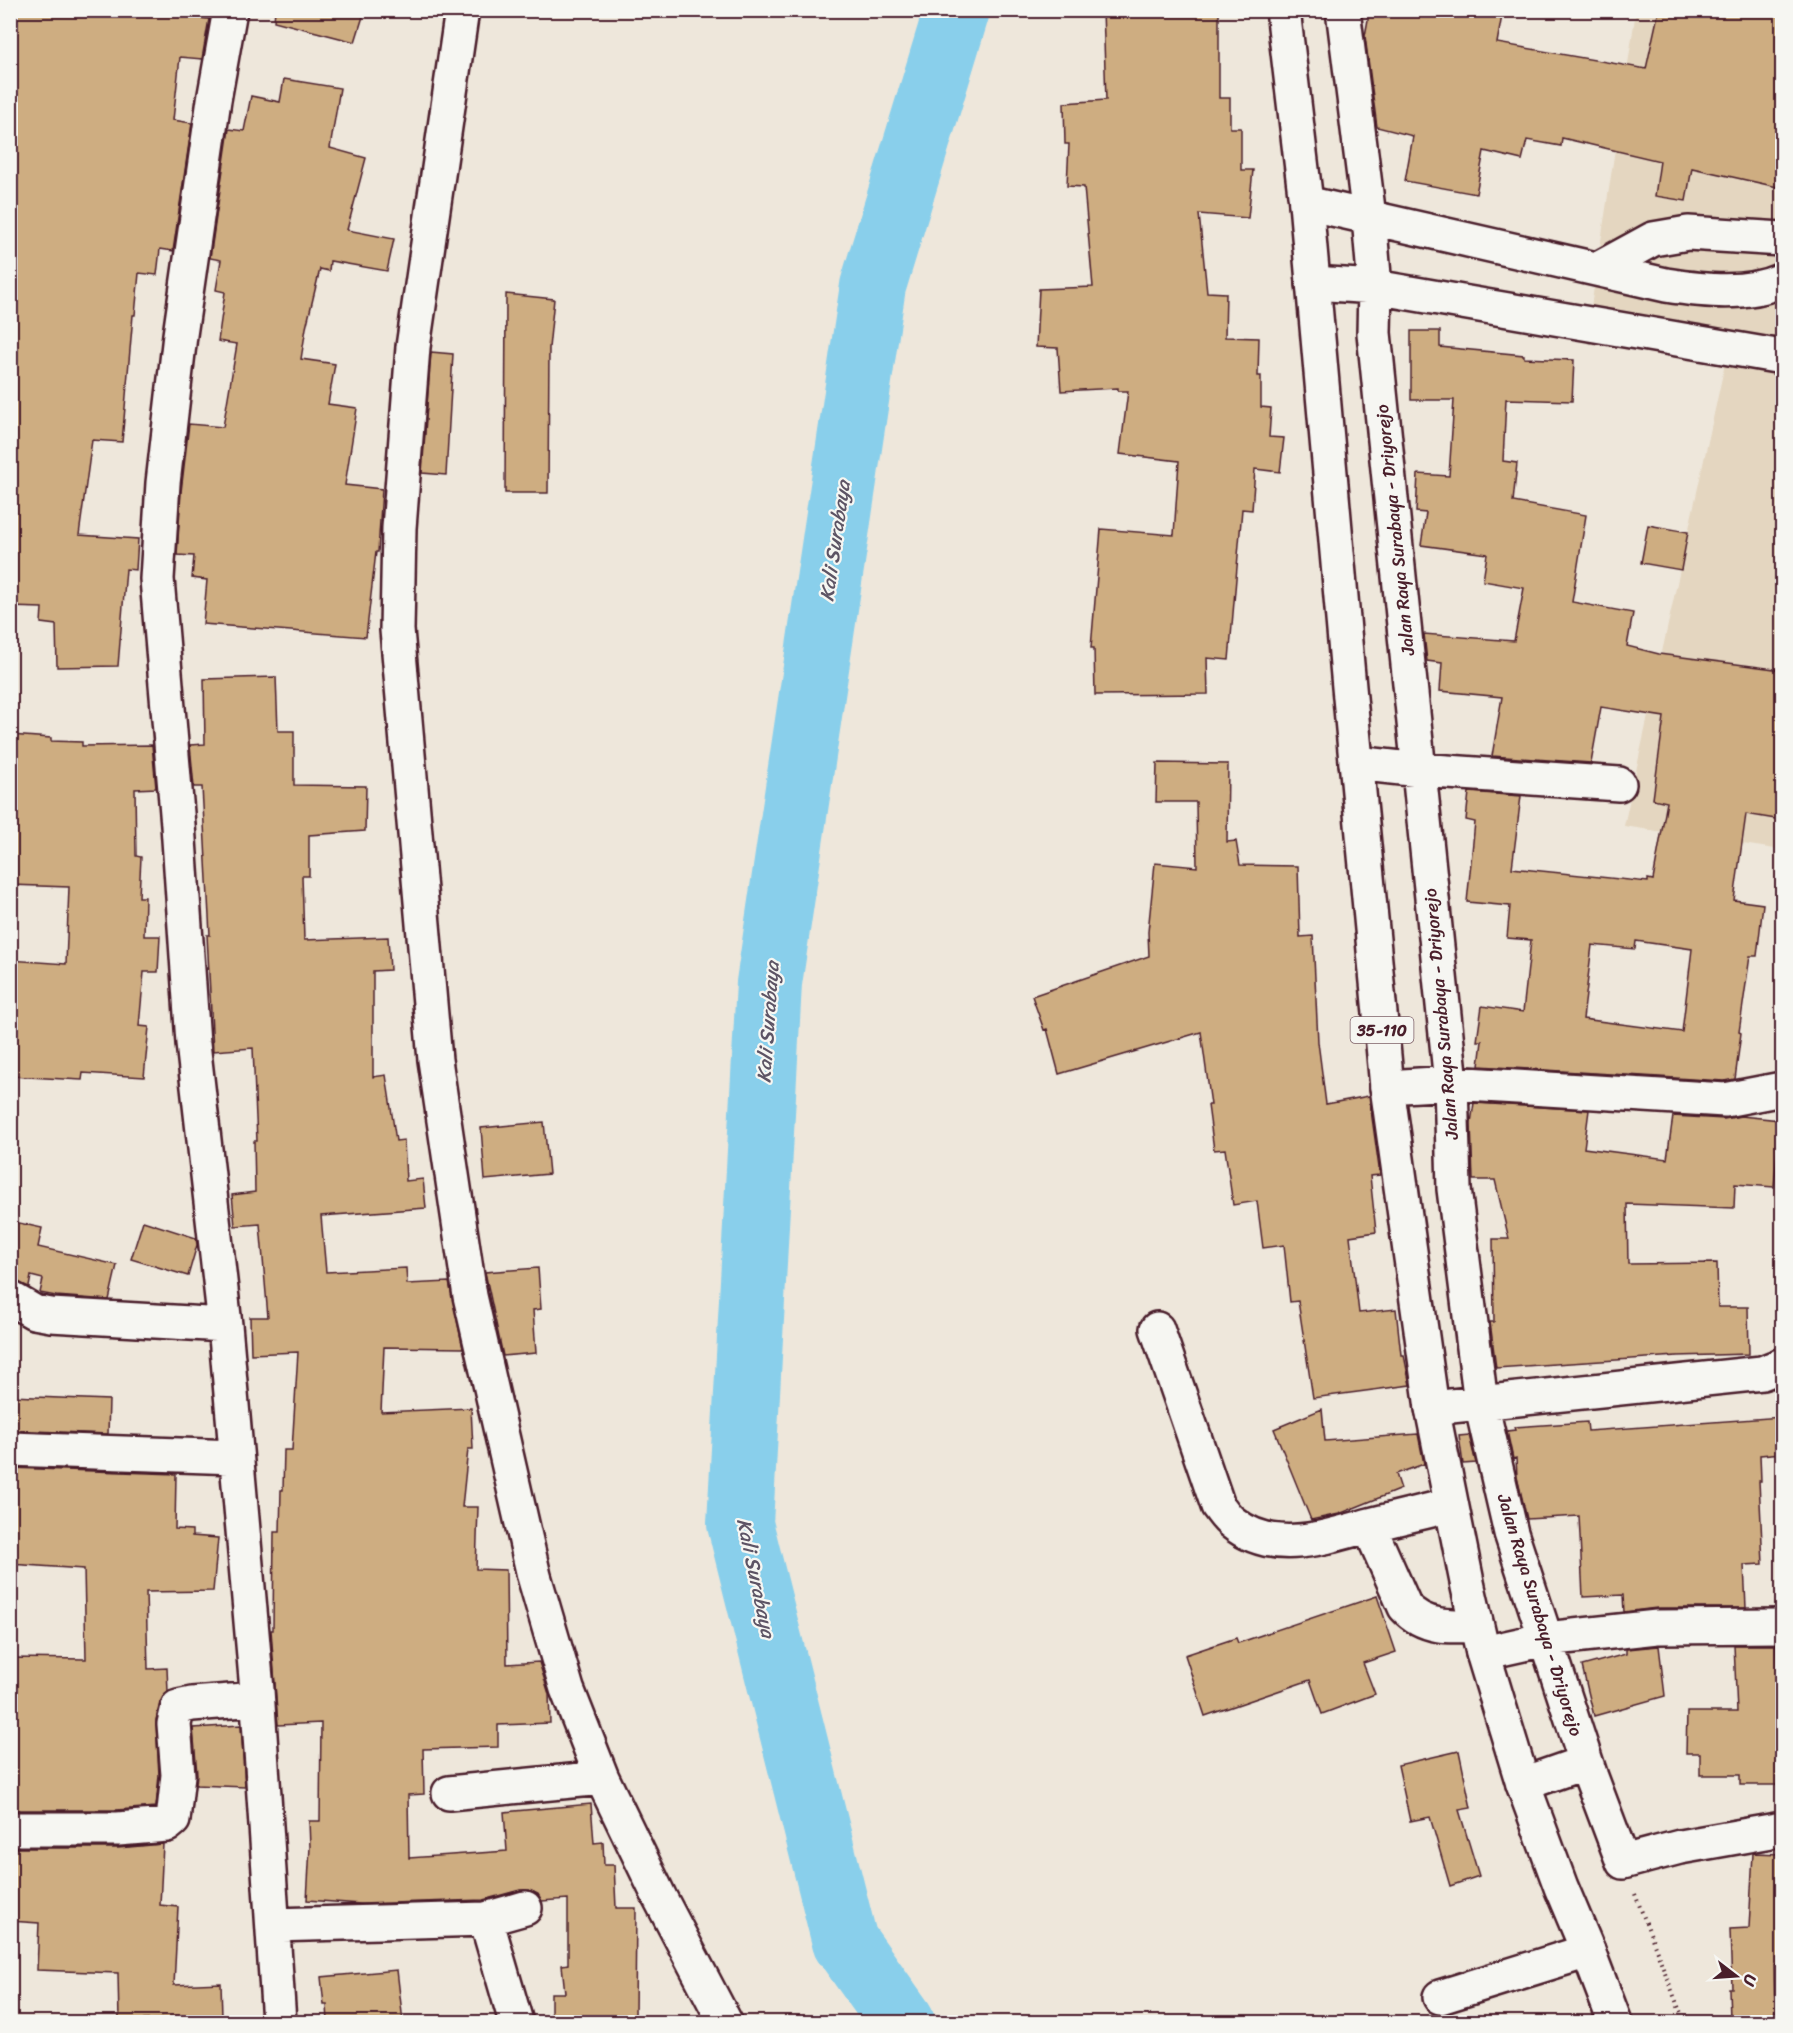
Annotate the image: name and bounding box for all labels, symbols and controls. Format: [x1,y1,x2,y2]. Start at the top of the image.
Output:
street label: Jalan Raya Surabaya - Driyorejo [1366,403,1424,658]
water label: Kali Surabaya [809,477,861,603]
street label: Jalan Raya Surabaya - Driyorejo [1414,887,1468,1142]
water label: Kali Surabaya [746,958,790,1084]
road number: 35-110 [1350,1017,1414,1043]
street label: Jalan Raya Surabaya - Driyorejo [1488,1489,1592,1740]
water label: Kali Surabaya [726,1515,786,1643]
north arrow [1706,1946,1766,2006]
text: U [1734,1971,1765,1991]

